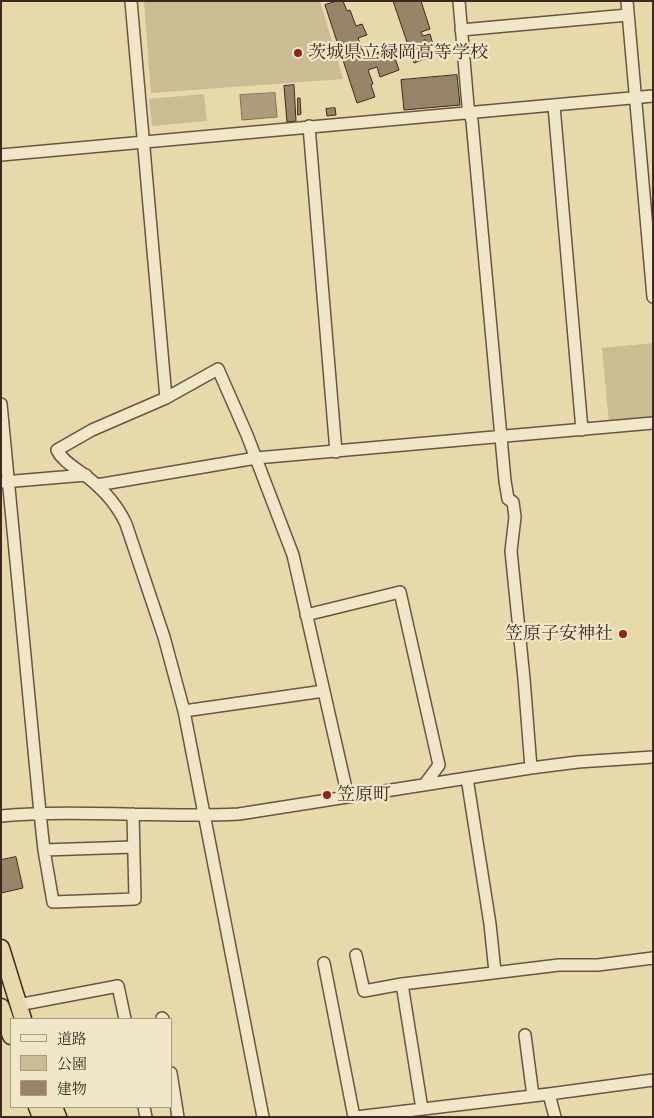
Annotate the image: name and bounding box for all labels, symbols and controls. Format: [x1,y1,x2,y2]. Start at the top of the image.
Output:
place label: 茨城県立緑岡高等学校 [308,42,488,64]
marker: 茨城県立緑岡高等学校 [292,47,304,59]
place label: 笠原子安神社 [505,623,613,645]
marker: 笠原子安神社 [617,628,629,640]
place label: 笠原町 [337,784,391,806]
marker: 笠原町 [321,789,333,801]
legend [10,1018,172,1108]
text: 道路 [57,1029,87,1048]
text: 公園 [57,1054,87,1073]
text: 建物 [57,1079,87,1098]

